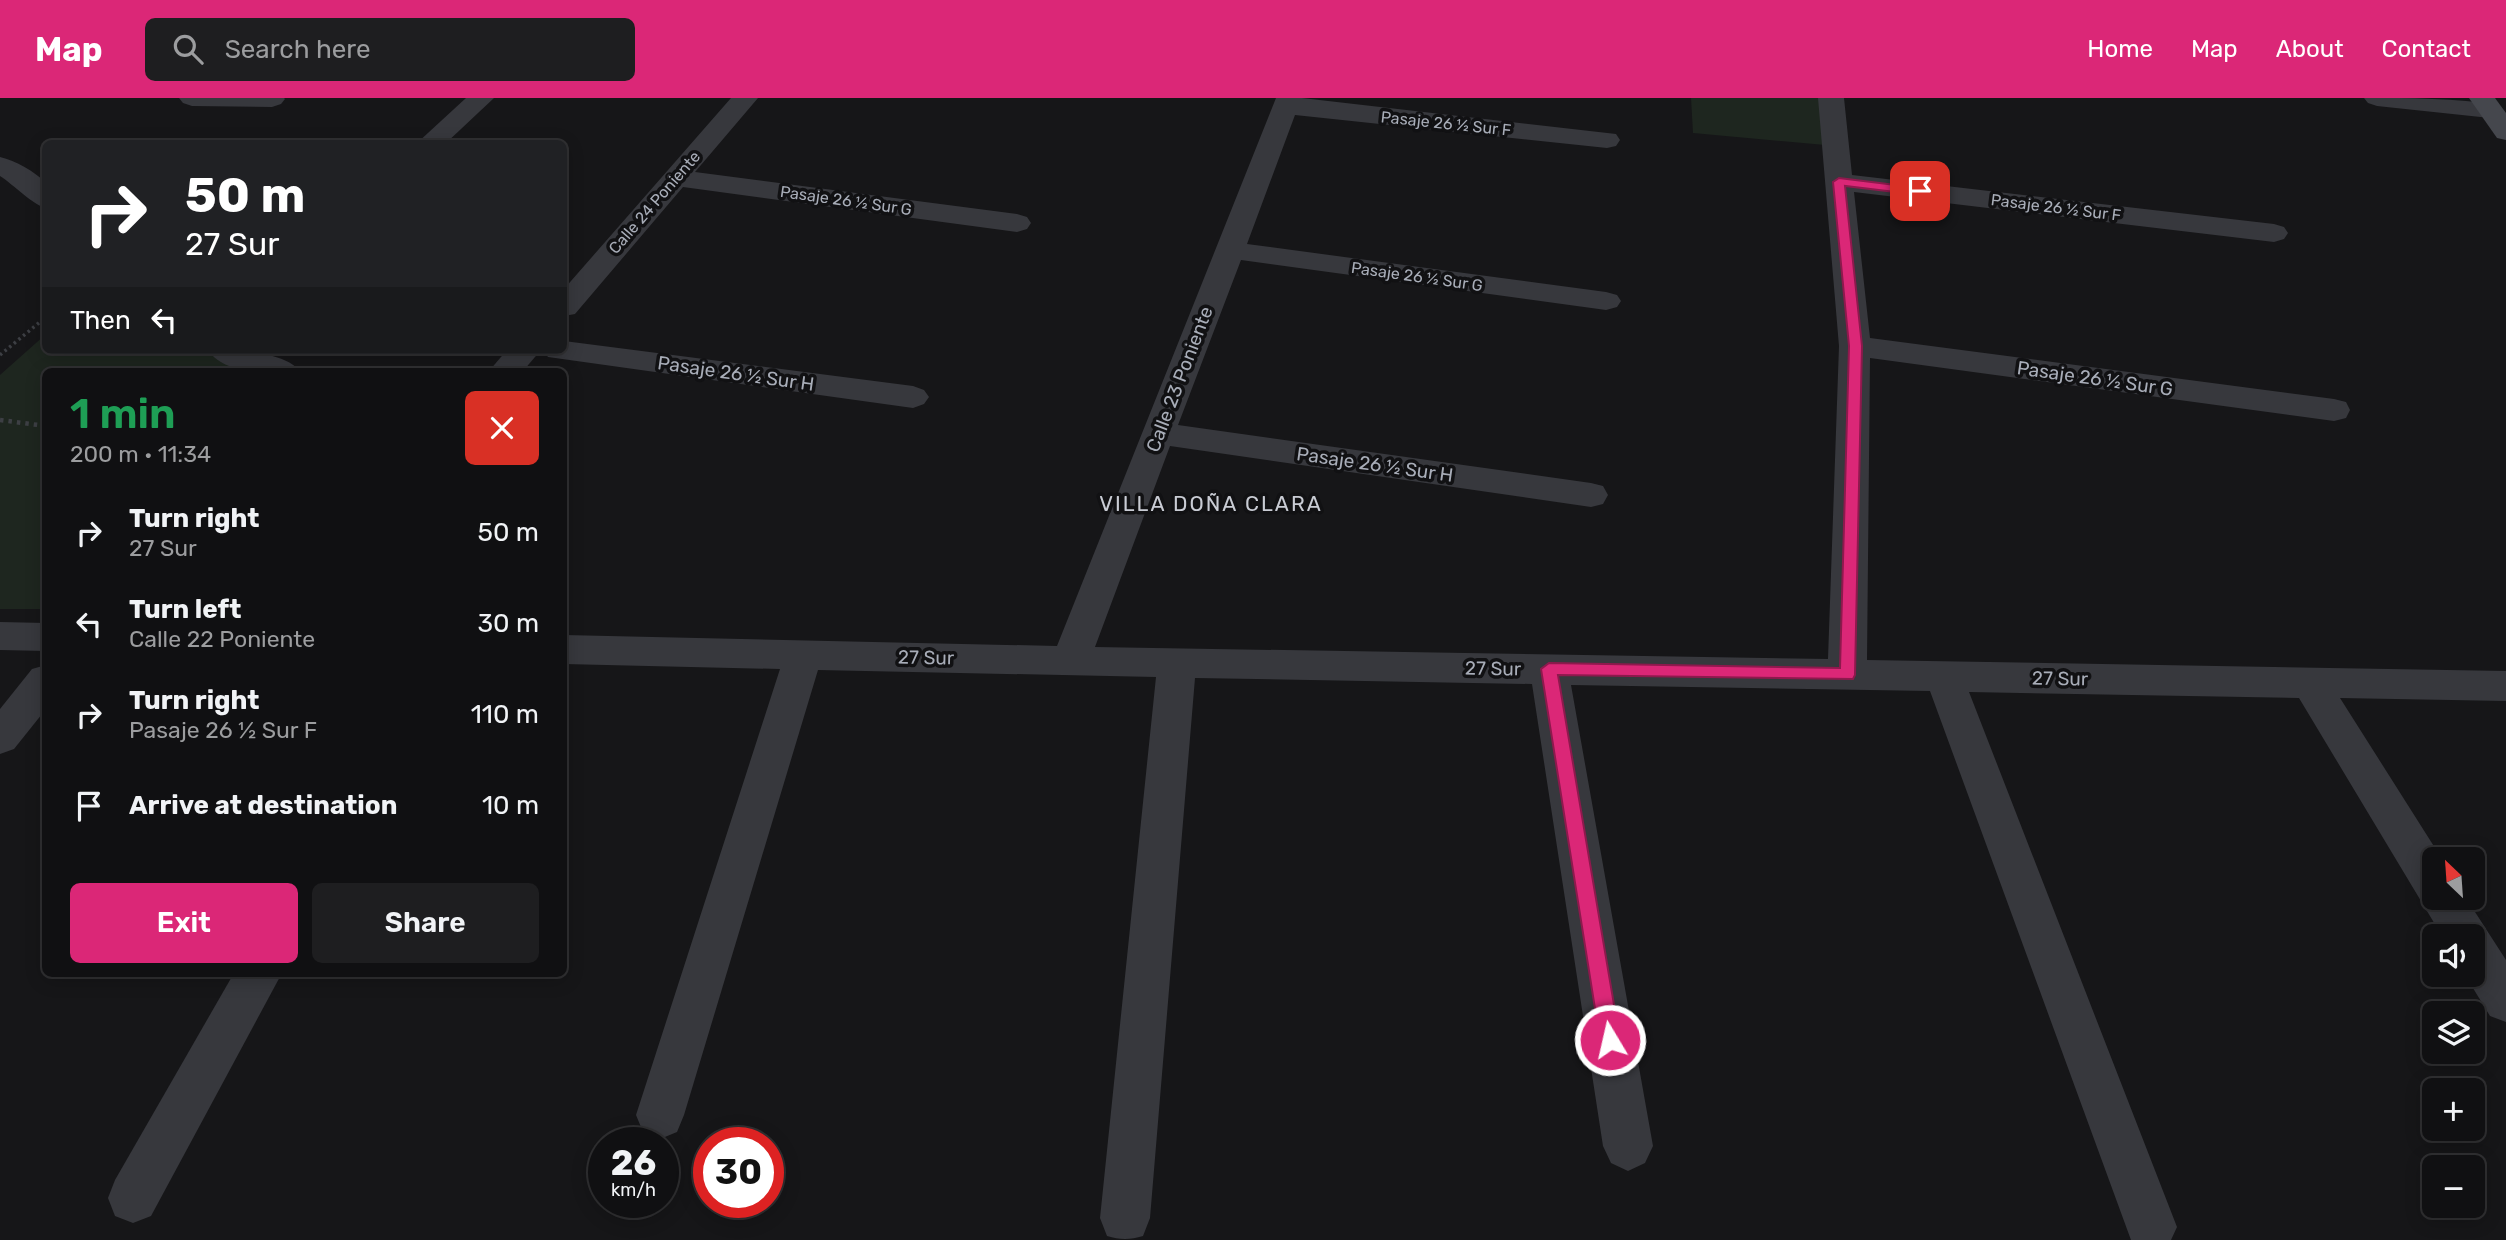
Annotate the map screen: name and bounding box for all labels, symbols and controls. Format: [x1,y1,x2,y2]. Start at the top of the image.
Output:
search box [145,18,635,81]
text: Map [35,30,103,69]
icon: search [169,30,207,68]
text: Search here [225,34,370,65]
text: Home [2087,35,2153,63]
text: Map [2191,35,2238,63]
text: About [2276,35,2344,63]
text: Contact [2382,35,2471,63]
street label: Pasaje 26 ½ Sur F [1380,107,1512,140]
street label: Calle 24 Poniente [605,147,704,258]
pin [1890,161,1950,221]
text: 50 m [185,166,305,224]
icon: right [70,168,161,259]
icon: arrive [1901,172,1939,210]
street label: Pasaje 26 ½ Sur G [779,182,913,219]
street label: Pasaje 26 ½ Sur F [1990,190,2122,225]
text: 27 Sur [185,225,279,263]
street label: Pasaje 26 ½ Sur G [1350,258,1484,295]
icon: left [145,301,183,339]
street label: Calle 23 Poniente [1141,303,1218,455]
text: Then [70,305,131,336]
street label: Pasaje 26 ½ Sur H [656,351,816,396]
street label: Pasaje 26 ½ Sur G [2015,356,2174,401]
text: 1 min [70,389,176,439]
button: close [465,391,539,465]
text: 200 m · 11:34 [70,440,211,468]
street label: Pasaje 26 ½ Sur H [1295,442,1455,487]
district label: VILLA DOÑA CLARA [1099,491,1323,516]
text: Turn right [129,503,259,534]
icon: right [70,514,108,552]
text: 50 m [478,517,539,548]
text: 27 Sur [129,534,197,562]
text: Turn left [129,594,241,625]
icon: left [70,605,108,643]
text: 30 m [477,608,539,639]
text: Calle 22 Poniente [129,625,315,653]
street label: 27 Sur [898,646,955,670]
street label: 27 Sur [1465,657,1522,681]
street label: 27 Sur [2032,667,2089,691]
text: Turn right [129,685,259,716]
icon: right [70,696,108,734]
text: 110 m [471,699,539,730]
text: Pasaje 26 ½ Sur F [129,716,317,744]
icon: arrive [70,787,108,825]
text: Arrive at destination [129,790,397,821]
text: 10 m [482,790,539,821]
north arrow [2422,847,2485,910]
map controls [2422,847,2485,1218]
button: Exit [70,883,298,963]
button: Share [312,883,539,963]
button: sound [2422,924,2485,987]
button: layers [2422,1001,2485,1064]
position arrow [1573,1003,1647,1077]
button: + [2422,1078,2485,1141]
speed limit sign: 30 [693,1127,784,1218]
text: 26 [611,1142,656,1184]
button: − [2422,1155,2485,1218]
text: km/h [611,1179,656,1201]

